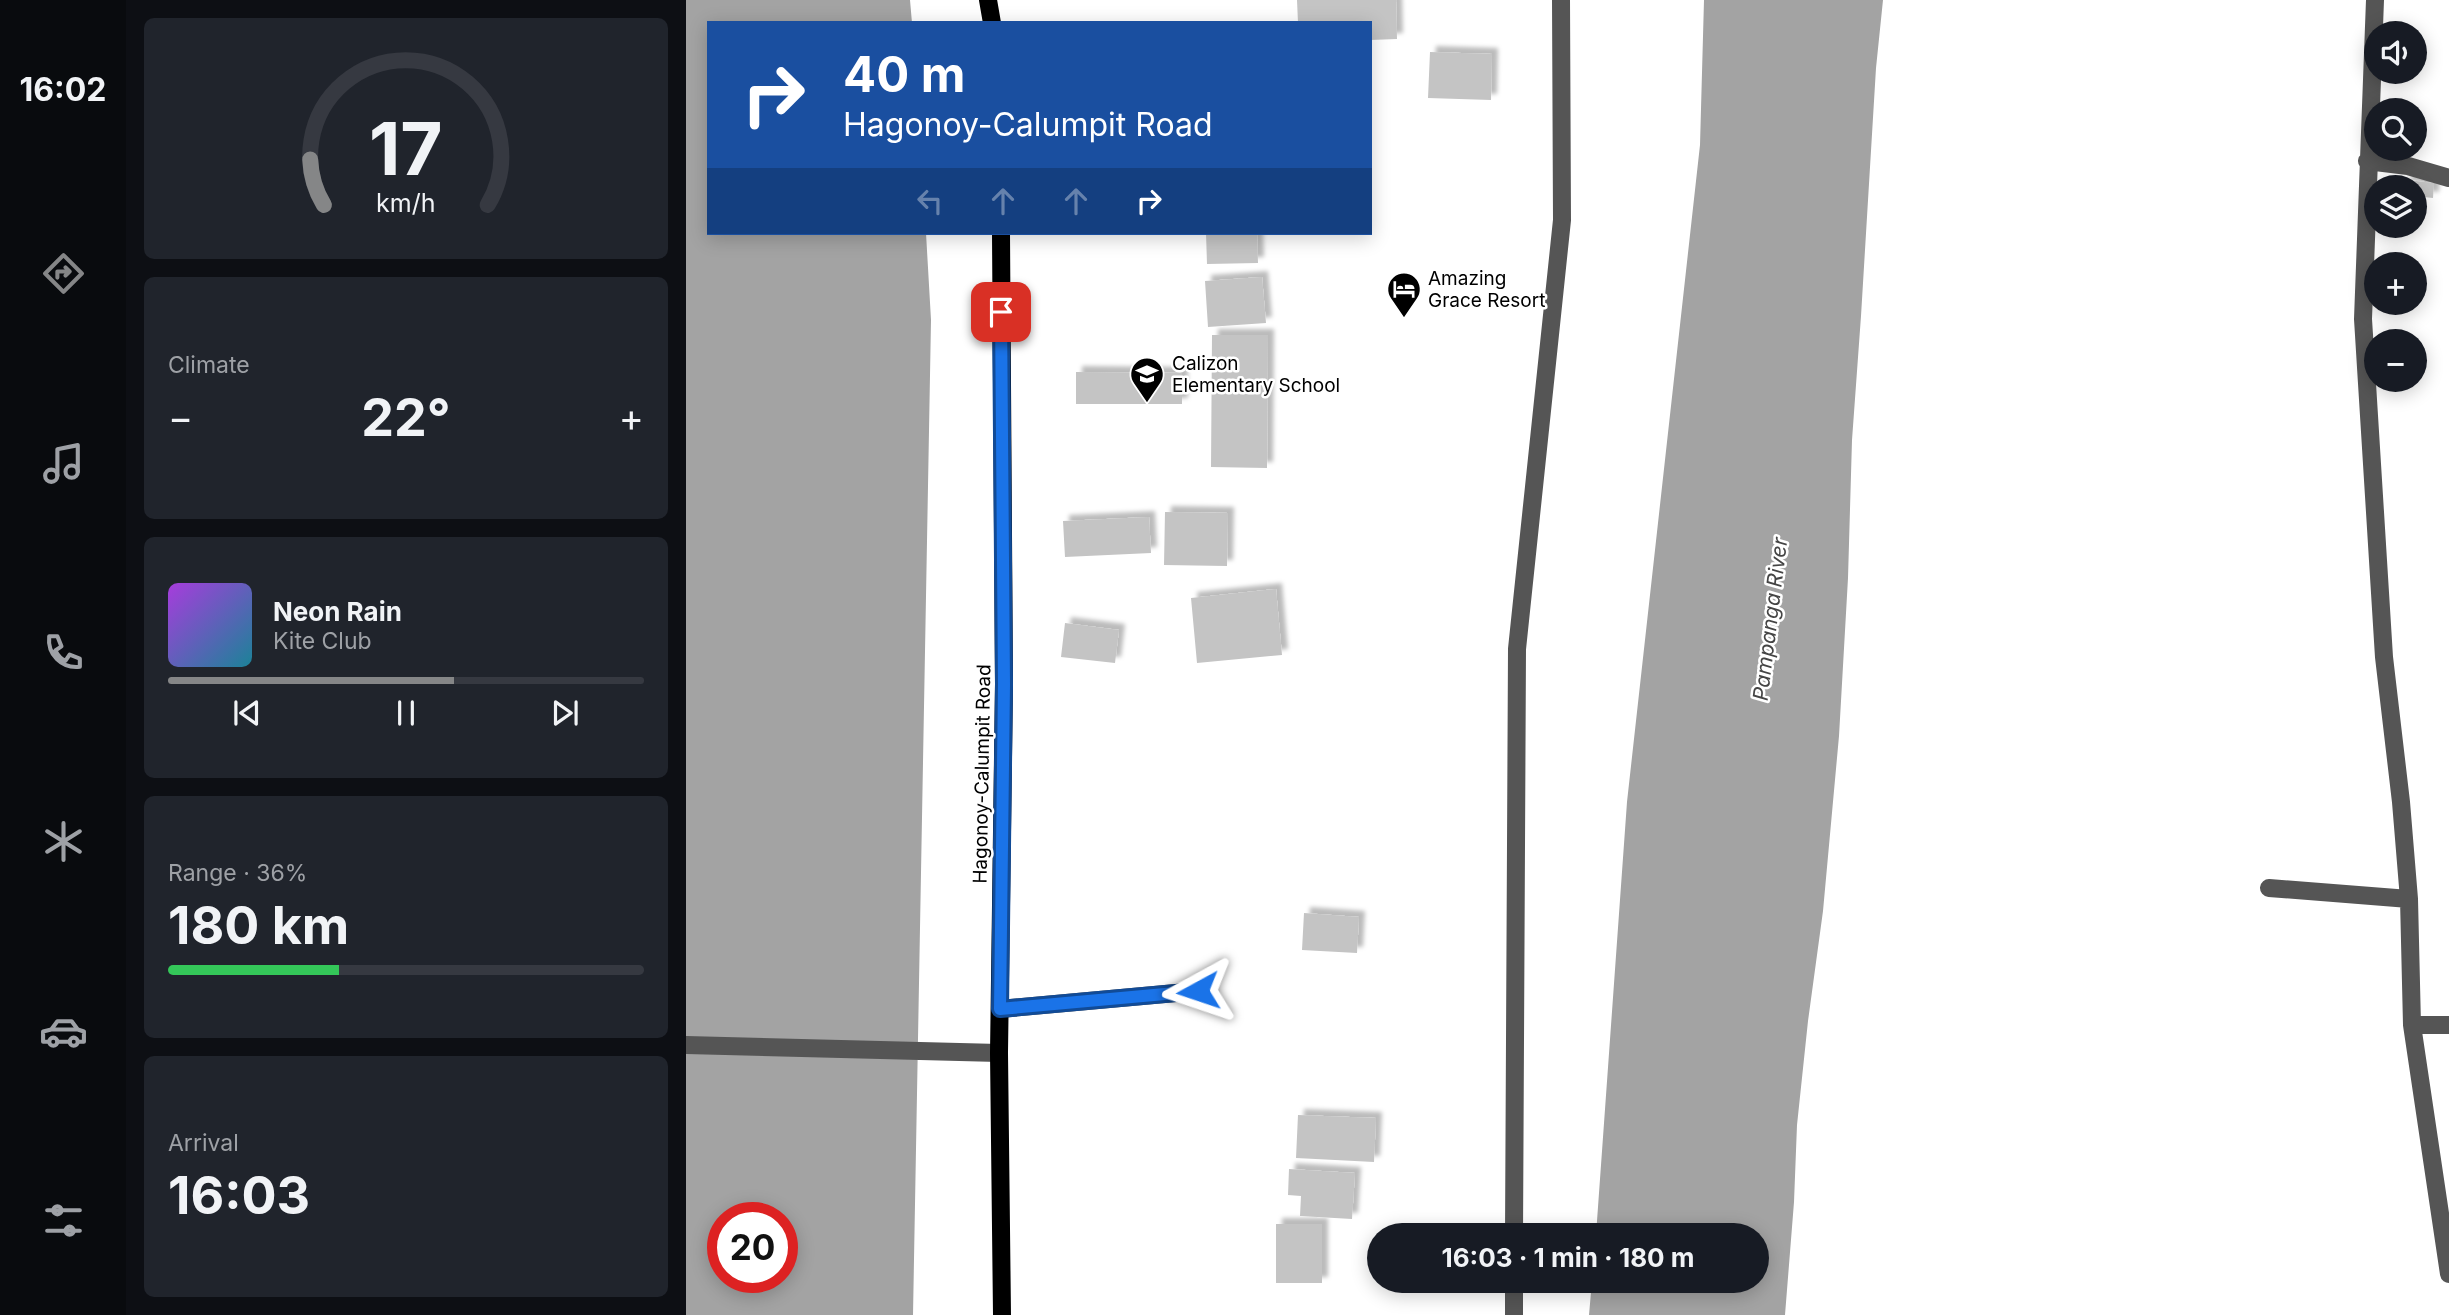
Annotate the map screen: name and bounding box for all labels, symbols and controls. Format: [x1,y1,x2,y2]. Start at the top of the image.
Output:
map controls [2364,21,2427,392]
button: sound [2364,21,2427,84]
text: 40 m [843,45,966,104]
icon: right [728,49,819,140]
text: 16:02 [20,70,107,109]
button: search [2364,98,2427,161]
text: 17 [369,104,443,193]
text: Hagonoy-Calumpit Road [843,105,1213,144]
button: layers [2364,175,2427,238]
icon: left [911,182,949,220]
icon: ahead [984,182,1022,220]
icon: ahead [1057,182,1095,220]
icon: right [1130,182,1168,220]
text: km/h [376,188,436,218]
icon: directions [39,249,88,298]
button: + [2364,252,2427,315]
place label: Amazing Grace Resort [1428,267,1545,312]
hotel icon: Amazing Grace Resort [1385,270,1423,319]
pin [971,282,1031,342]
icon: arrive [982,293,1020,331]
button: − [2364,329,2427,392]
text: Climate [168,351,250,379]
place label: Calizon Elementary School [1172,352,1340,397]
school or university icon: Calizon Elementary School [1128,355,1166,404]
text: 22° [361,386,451,449]
text: − [168,394,193,440]
text: + [619,394,644,440]
icon: music [39,439,88,488]
water label: Pampanga River [1748,535,1793,702]
text: Neon Rain [273,596,402,627]
text: Kite Club [273,627,372,655]
icon: phone [39,628,88,677]
street label: Hagonoy-Calumpit Road [969,664,995,884]
icon: previous [228,694,266,732]
icon: pause [387,694,425,732]
icon: next [546,694,584,732]
icon: climate [39,817,88,866]
text: Range · 36% [168,859,307,887]
text: 180 km [168,894,349,957]
position arrow [1161,954,1235,1028]
icon: car [39,1007,88,1056]
text: Arrival [168,1129,239,1157]
text: 16:03 [168,1164,310,1227]
icon: filters [39,1196,88,1245]
speed limit sign: 20 [707,1202,798,1293]
text: 16:03 · 1 min · 180 m [1442,1242,1694,1273]

